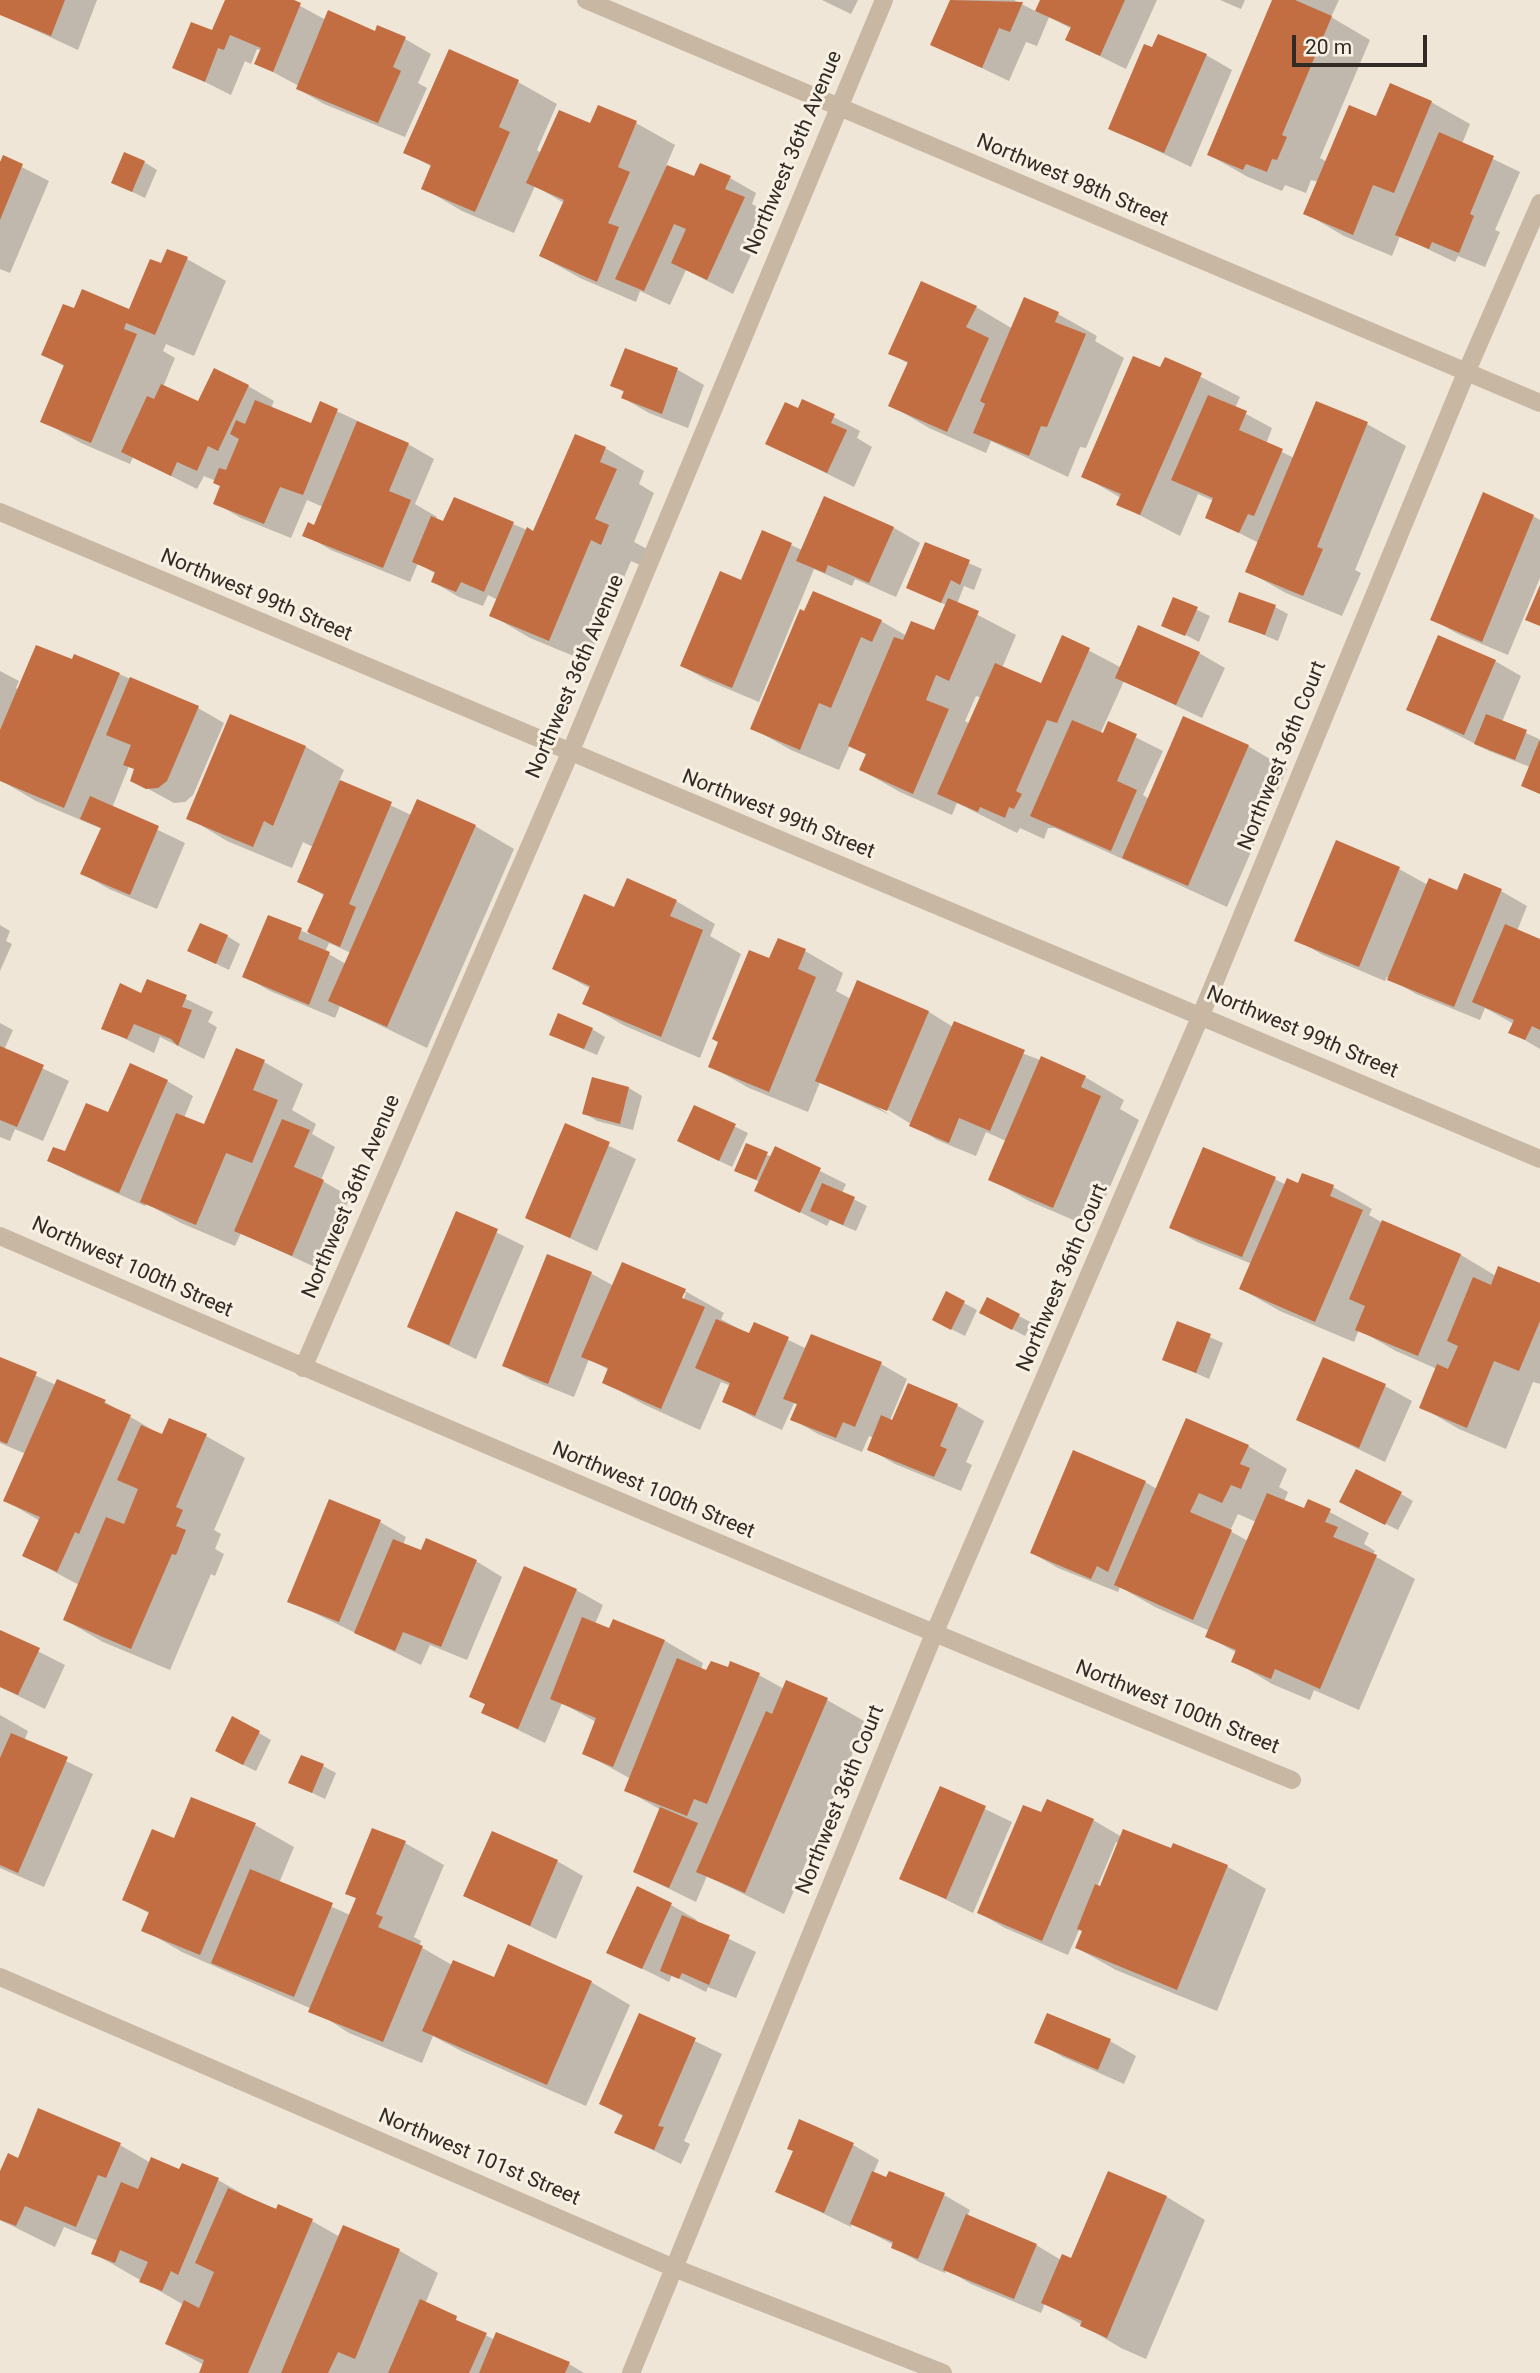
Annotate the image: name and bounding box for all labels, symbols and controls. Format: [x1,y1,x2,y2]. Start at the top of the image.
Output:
scale bar [1295,21,1430,65]
text: 20 m [1305,35,1352,59]
street label: Northwest 36th Avenue [740,47,848,259]
street label: Northwest 98th Street [972,129,1172,233]
street label: Northwest 99th Street [156,544,356,648]
street label: Northwest 36th Avenue [522,571,630,783]
street label: Northwest 36th Court [1234,658,1332,854]
street label: Northwest 99th Street [678,765,878,865]
street label: Northwest 99th Street [1202,981,1402,1085]
street label: Northwest 36th Avenue [298,1091,406,1303]
street label: Northwest 36th Court [1012,1180,1114,1376]
street label: Northwest 100th Street [28,1212,236,1324]
street label: Northwest 100th Street [548,1437,758,1545]
street label: Northwest 100th Street [1072,1656,1282,1760]
street label: Northwest 36th Court [792,1702,890,1898]
street label: Northwest 101st Street [374,2104,584,2212]

